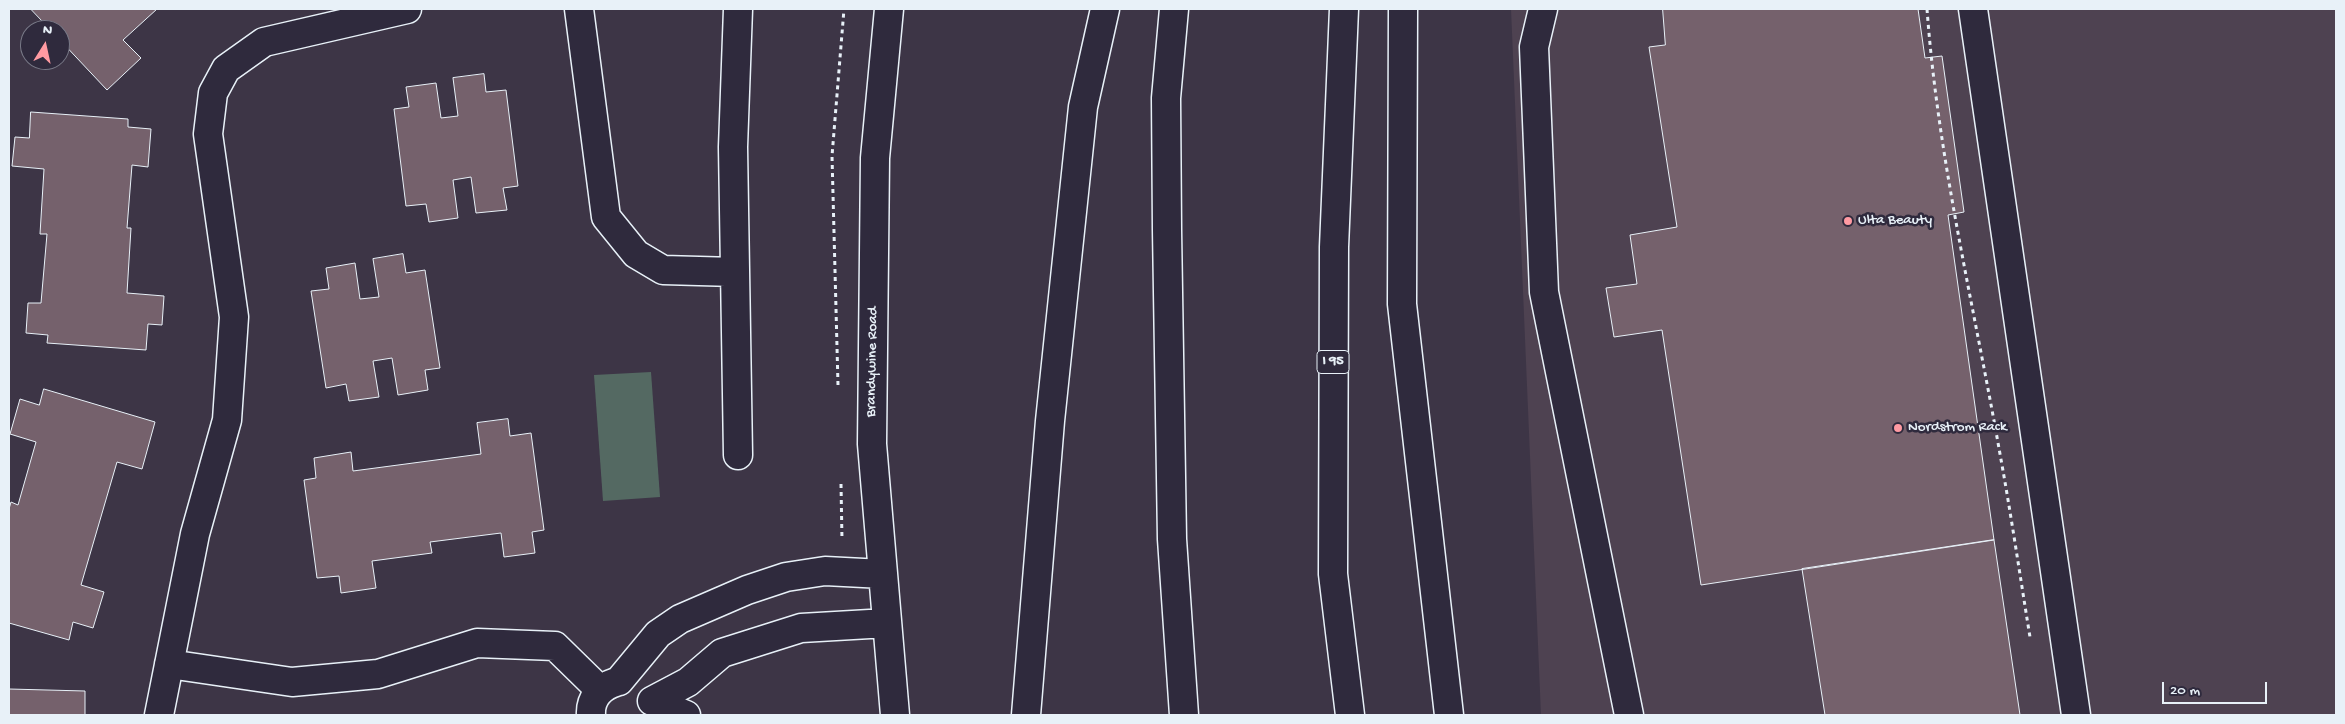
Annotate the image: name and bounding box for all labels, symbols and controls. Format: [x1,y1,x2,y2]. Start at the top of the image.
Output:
north arrow [20,20,70,70]
text: N [42,22,53,40]
place label: Ulta Beauty [1858,212,1932,230]
marker: Ulta Beauty [1842,215,1854,227]
street label: Brandywine Road [863,307,883,417]
road number: I 95 [1317,351,1349,374]
place label: Nordstrom Rack [1908,419,2007,437]
marker: Nordstrom Rack [1892,422,1904,434]
scale bar [2165,672,2270,704]
text: 20 m [2170,682,2200,700]

